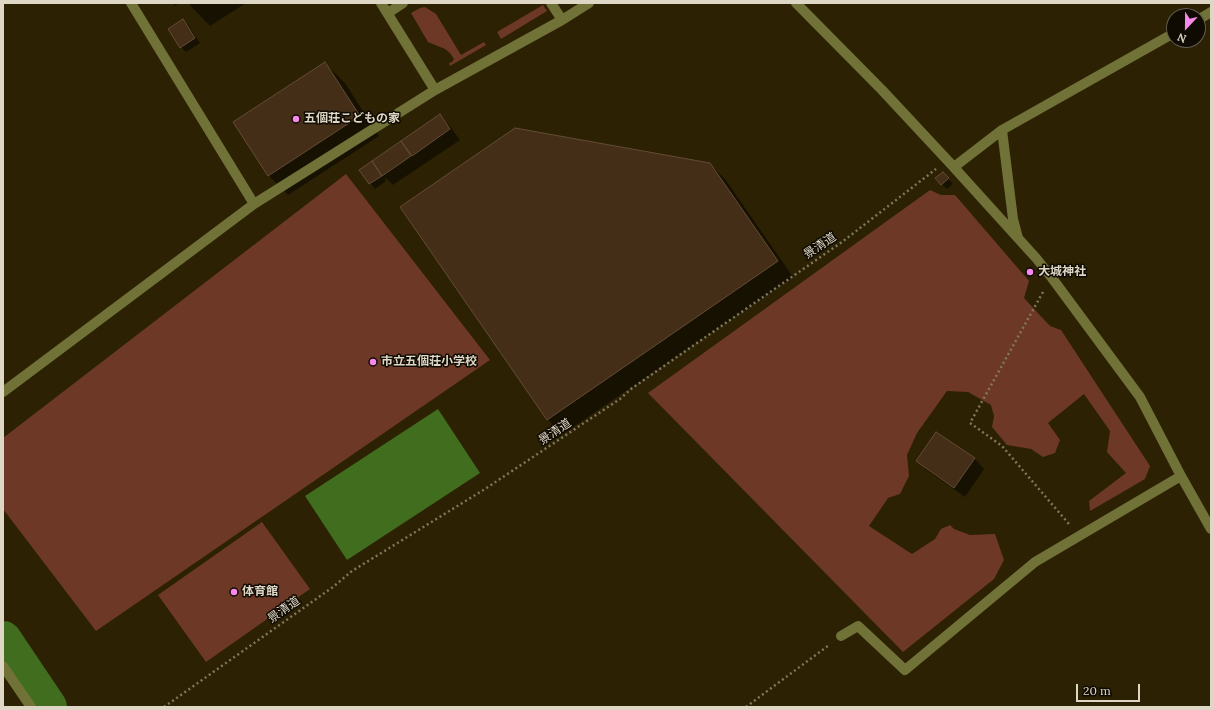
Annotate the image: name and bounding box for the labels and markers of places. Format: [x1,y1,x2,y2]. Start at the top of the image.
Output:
place label: 五個荘こどもの家 [304,112,400,126]
marker: 五個荘こどもの家 [291,114,301,124]
place label: 大城神社 [1038,265,1086,279]
marker: 大城神社 [1025,267,1035,277]
place label: 市立五個荘小学校 [381,355,477,369]
marker: 市立五個荘小学校 [368,357,378,367]
place label: 体育館 [242,585,278,599]
marker: 体育館 [229,587,239,597]

